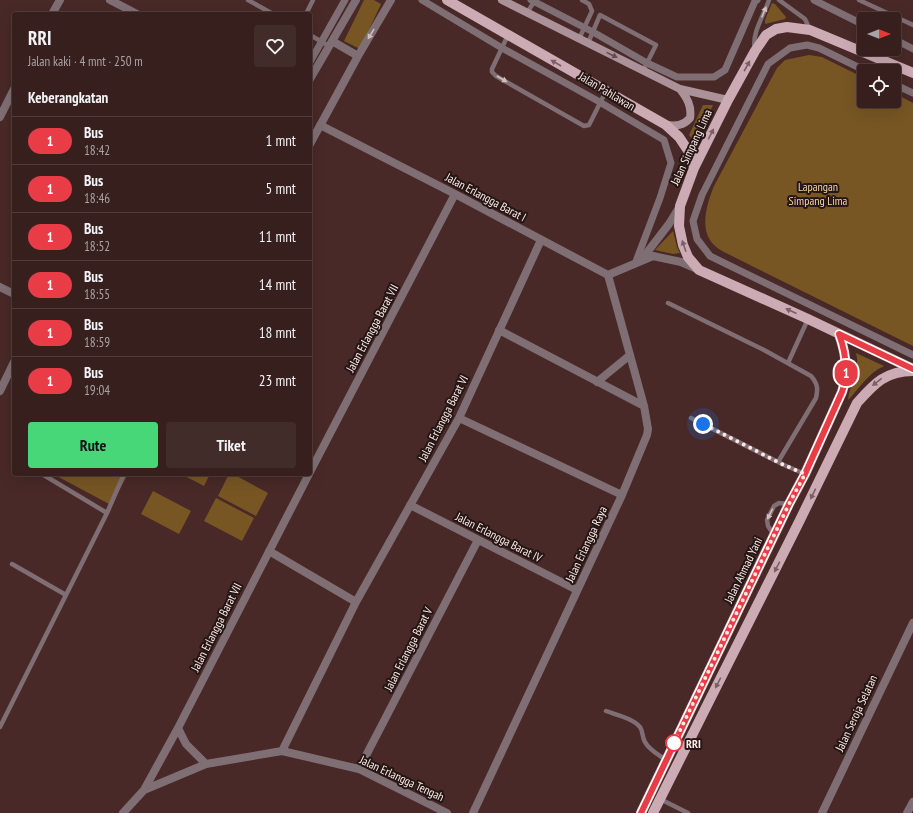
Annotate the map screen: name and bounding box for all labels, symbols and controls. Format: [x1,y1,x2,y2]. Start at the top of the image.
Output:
one-way arrow [762,6,768,18]
north arrow [857,12,901,56]
map controls [857,12,901,108]
button: heart [254,25,296,67]
text: RRI [28,26,52,50]
one-way arrow [368,28,375,40]
one-way arrow [606,52,617,58]
text: Jalan kaki · 4 mnt · 250 m [28,53,143,70]
one-way arrow [550,59,562,66]
one-way arrow [743,60,750,72]
button: locate [857,64,901,108]
street label: Jalan Pahlawan [575,68,638,114]
one-way arrow [496,76,508,83]
text: Keberangkatan [28,88,108,107]
street label: Jalan Simpang Lima [666,107,715,188]
text: Bus [84,123,103,142]
one-way arrow [708,129,714,140]
text: 1 mnt [266,131,296,150]
text: 1 [47,132,53,150]
text: 18:42 [84,142,110,159]
street label: Jalan Erlangga Barat I [442,169,529,225]
text: Bus [84,171,103,190]
text: 5 mnt [266,179,296,198]
park label: Lapangan Simpang Lima [789,179,848,208]
text: 1 [47,180,53,198]
text: 18:46 [84,190,110,207]
text: Bus [84,219,103,238]
text: 11 mnt [259,227,296,246]
text: 1 [47,228,53,246]
text: 18:52 [84,238,110,255]
one-way arrow [681,239,687,251]
text: Bus [84,267,103,286]
text: 14 mnt [259,275,296,294]
text: 1 [47,276,53,294]
street label: Jalan Erlangga Barat VII [342,281,401,375]
text: 18:55 [84,286,110,303]
one-way arrow [785,308,797,314]
text: Bus [84,315,103,334]
text: 18 mnt [259,323,296,342]
text: 1 [47,324,53,342]
text: 18:59 [84,334,110,351]
line badge: 1 [833,360,859,386]
text: Bus [84,363,103,382]
text: 1 [843,364,849,382]
text: 23 mnt [259,371,296,390]
text: 1 [47,372,53,390]
street label: Jalan Erlangga Barat VI [414,372,471,464]
one-way arrow [872,378,883,387]
text: 19:04 [84,382,110,399]
your location [693,414,713,434]
button: Rute [28,422,158,468]
button: Tiket [166,422,296,468]
one-way arrow [810,488,816,500]
street label: Jalan Erlangga Raya [561,504,610,585]
street label: Jalan Erlangga Barat IV [452,508,545,565]
one-way arrow [767,508,773,520]
street label: Jalan Ahmad Yani [720,535,765,606]
one-way arrow [773,561,780,573]
street label: Jalan Erlangga Barat VII [187,580,245,675]
street label: Jalan Erlangga Barat V [380,604,436,694]
street label: Jalan Seroja Selatan [831,672,880,755]
one-way arrow [715,677,721,689]
marker: RRI [665,734,683,752]
place label: RRI [686,736,701,751]
street label: Jalan Erlangga Tengah [356,751,447,804]

